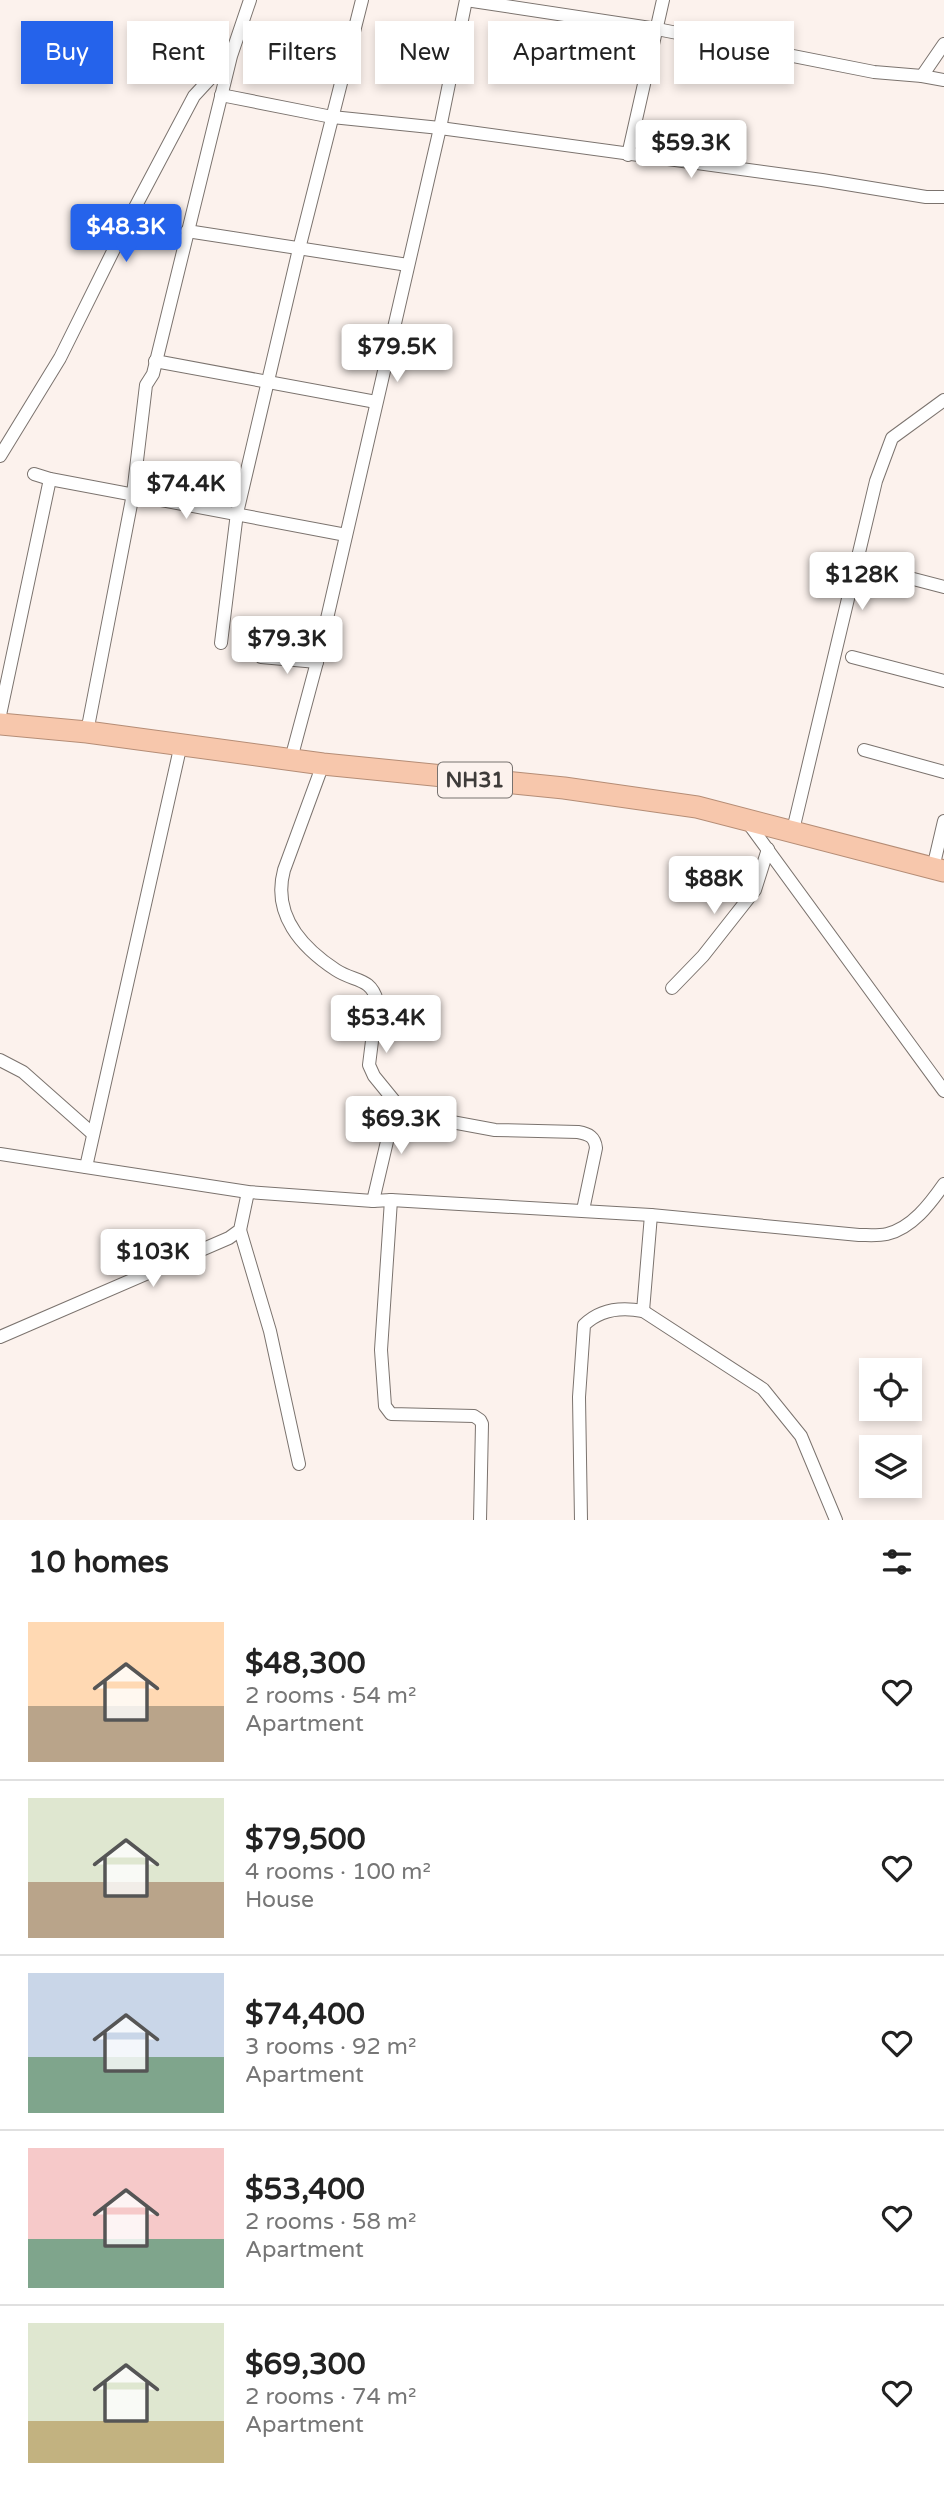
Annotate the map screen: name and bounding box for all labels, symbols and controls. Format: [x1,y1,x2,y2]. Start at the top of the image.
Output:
chip: Buy [21,21,113,84]
chip: Rent [127,21,229,84]
chip: Filters [243,21,361,84]
chip: New [375,21,474,84]
chip: Apartment [488,21,660,84]
chip: House [674,21,794,84]
pin: $59.3K [634,120,748,180]
text: $59.3K [652,129,730,157]
pin: $48.3K [69,204,183,264]
text: $48.3K [87,213,165,241]
pin: $79.5K [340,324,454,384]
text: $79.5K [358,333,436,361]
pin: $74.4K [129,462,243,521]
text: $74.4K [147,470,225,498]
pin: $128K [813,552,911,612]
text: $128K [826,561,898,589]
pin: $79.3K [230,616,344,676]
text: $79.3K [248,625,326,653]
road number: NH31 [438,762,512,798]
pin: $88K [673,856,755,916]
text: $88K [685,865,743,893]
pin: $53.4K [329,996,443,1055]
text: $53.4K [347,1004,425,1032]
pin: $69.3K [344,1096,458,1156]
text: $69.3K [362,1105,440,1133]
pin: $103K [104,1230,202,1289]
text: $103K [117,1238,189,1266]
map controls [859,1358,922,1498]
button: locate [859,1358,922,1421]
button: layers [859,1435,922,1498]
icon: filters [878,1543,916,1581]
text: 10 homes [28,1544,169,1581]
text: $48,300 [245,1645,365,1682]
icon: home [84,1650,168,1734]
icon: heart [878,1673,916,1711]
text: 2 rooms · 54 m² [245,1682,416,1710]
text: Apartment [245,1710,364,1738]
text: $79,500 [245,1821,365,1858]
icon: home [84,1826,168,1910]
icon: heart [878,1849,916,1887]
text: 4 rooms · 100 m² [245,1858,431,1886]
text: House [245,1886,314,1914]
text: $74,400 [245,1996,365,2033]
icon: home [84,2001,168,2085]
icon: heart [878,2024,916,2062]
text: 3 rooms · 92 m² [245,2033,416,2061]
text: Apartment [245,2061,364,2089]
text: $53,400 [245,2171,365,2208]
icon: home [84,2176,168,2260]
icon: heart [878,2199,916,2237]
text: 2 rooms · 58 m² [245,2208,416,2236]
text: Apartment [245,2236,364,2264]
text: $69,300 [245,2346,365,2383]
icon: home [84,2351,168,2435]
icon: heart [878,2374,916,2412]
text: 2 rooms · 74 m² [245,2383,416,2411]
text: Apartment [245,2411,364,2439]

